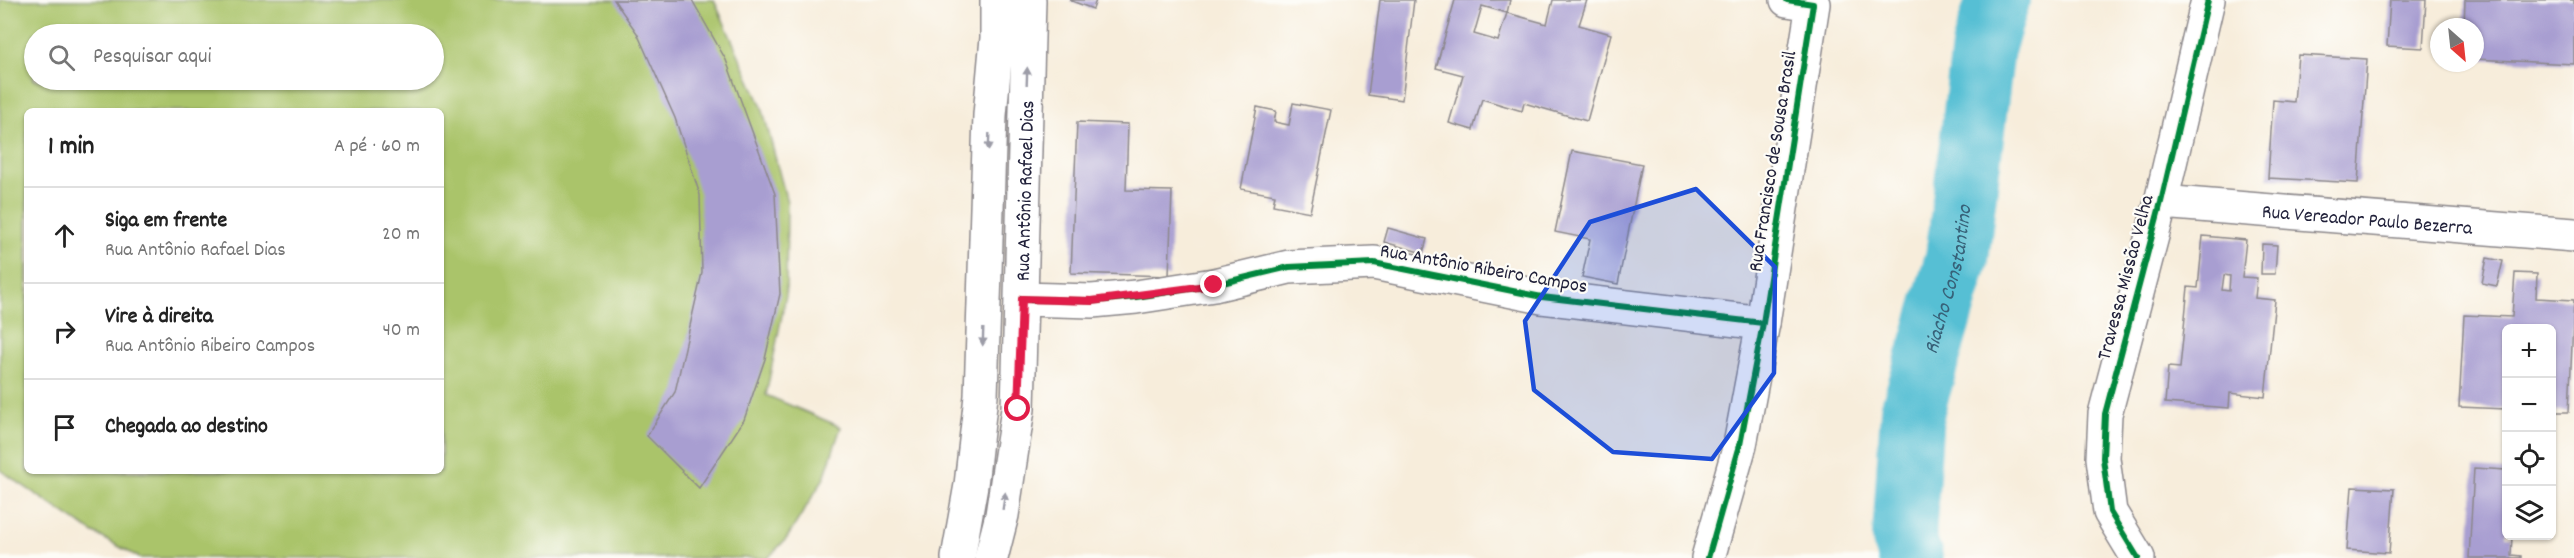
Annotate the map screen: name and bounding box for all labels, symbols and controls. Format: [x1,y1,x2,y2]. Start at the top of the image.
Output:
north arrow [2430,18,2484,72]
search box [24,24,444,90]
icon: search [45,41,78,74]
text: Pesquisar aqui [93,42,212,73]
street label: Rua Francisco de Sousa Brasil [1743,49,1805,274]
one-way arrow [1022,67,1031,86]
street label: Rua Antônio Rafael Dias [1010,100,1043,281]
text: 1 min [48,129,94,166]
text: A pé · 60 m [334,133,420,161]
one-way arrow [984,133,994,152]
street label: Travessa Missão Velha [2091,191,2163,364]
street label: Rua Vereador Paulo Bezerra [2261,199,2474,244]
water label: Riacho Constantino [1918,202,1982,358]
text: Siga em frente [105,206,227,237]
icon: ahead [48,219,81,252]
text: 20 m [382,221,420,249]
text: Rua Antônio Rafael Dias [105,237,286,265]
street label: Rua Antônio Ribeiro Campos [1378,238,1589,302]
route end [1200,271,1226,297]
text: Vire à direita [105,302,213,333]
icon: right [48,315,81,348]
text: 40 m [382,317,420,345]
map controls [2502,324,2556,540]
button: + [2502,324,2556,378]
one-way arrow [978,328,987,347]
text: Rua Antônio Ribeiro Campos [105,333,315,361]
button: − [2502,378,2556,432]
route start [1004,395,1030,421]
icon: arrive [48,411,81,444]
text: Chegada ao destino [105,412,268,443]
button: locate [2502,432,2556,486]
button: layers [2502,486,2556,540]
one-way arrow [999,491,1008,510]

